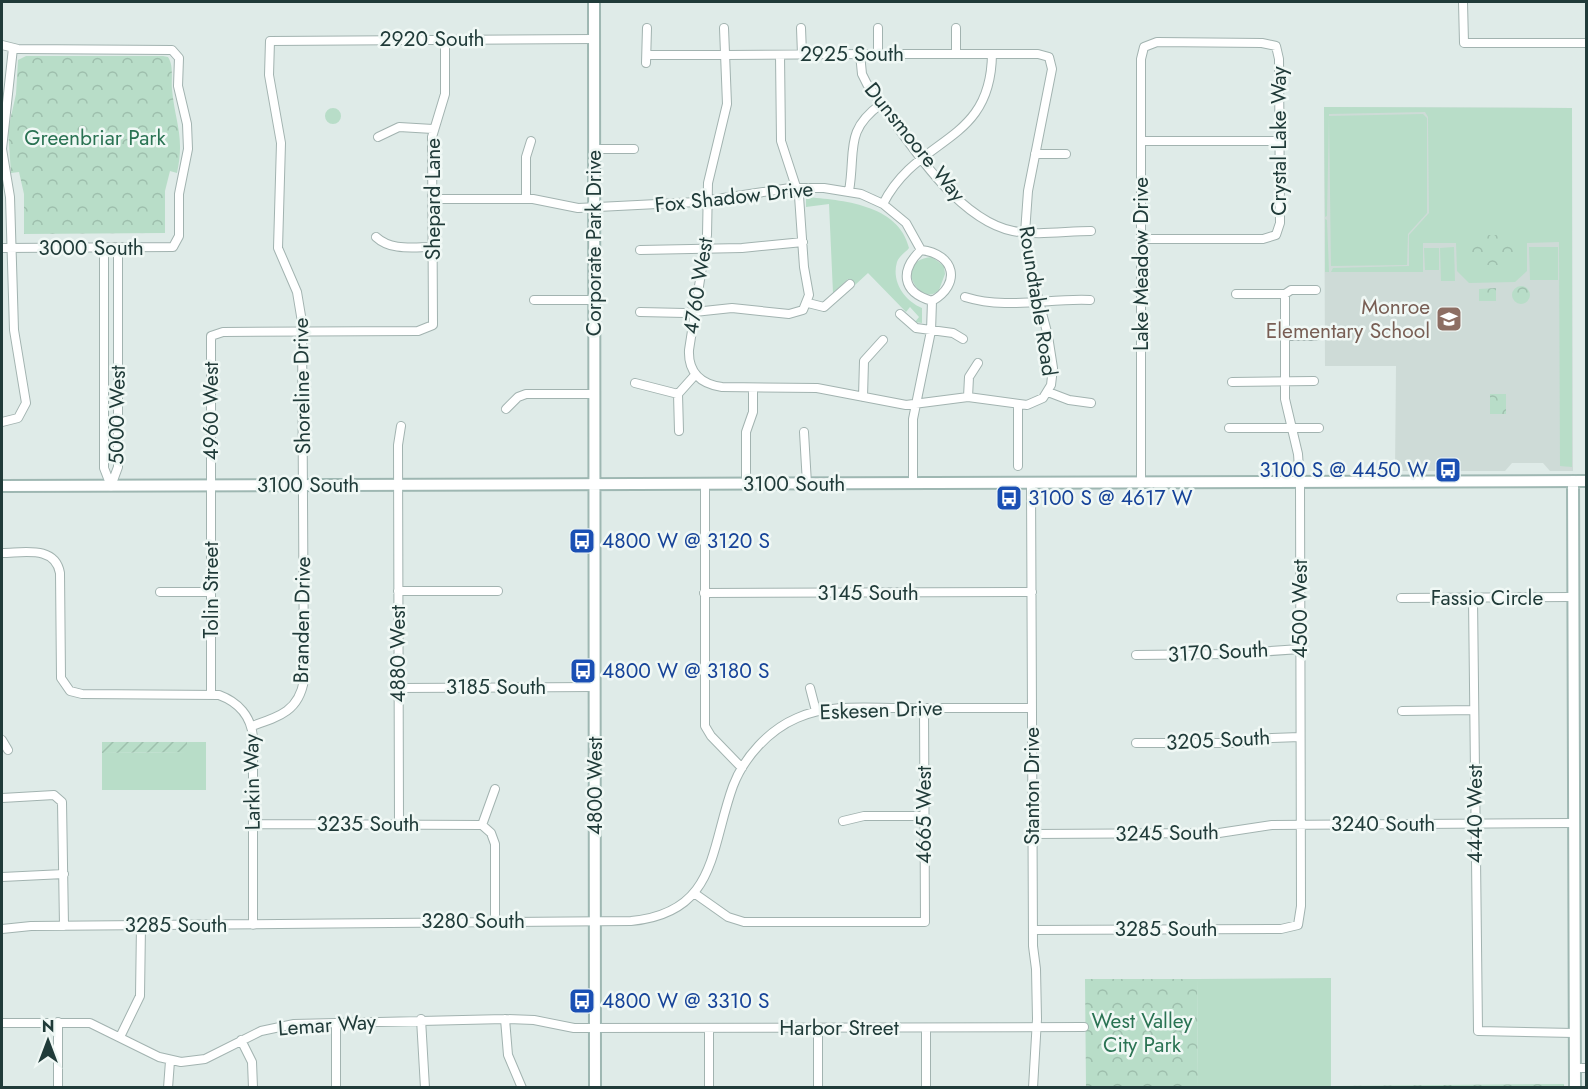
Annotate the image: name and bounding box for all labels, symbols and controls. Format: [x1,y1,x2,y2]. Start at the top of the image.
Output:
street label: 2920 South [380,24,484,54]
street label: 2925 South [800,39,904,69]
street label: Crystal Lake Way [1264,65,1294,216]
street label: Dunsmoore Way [857,76,973,209]
park label: Greenbriar Park [24,123,166,153]
street label: Shepard Lane [418,138,448,260]
street label: Corporate Park Drive [579,150,609,336]
street label: Fox Shadow Drive [653,174,815,220]
street label: Lake Meadow Drive [1126,177,1156,351]
street label: Roundtable Road [1011,224,1065,378]
street label: 3000 South [38,233,144,263]
street label: 4760 West [676,235,720,337]
place label: Monroe Elementary School [1266,292,1430,346]
school or university icon: Monroe Elementary School [1434,304,1464,334]
street label: Shoreline Drive [286,317,318,455]
street label: 4960 West [196,362,226,460]
street label: 5000 West [101,365,133,465]
place label: 3100 S @ 4450 W [1259,455,1428,485]
bus stop icon: 3100 S @ 4450 W [1433,455,1463,485]
street label: 3100 South [743,469,845,499]
street label: 3100 South [257,470,359,500]
bus stop icon: 3100 S @ 4617 W [994,483,1024,513]
place label: 3100 S @ 4617 W [1028,483,1193,513]
bus stop icon: 4800 W @ 3120 S [567,526,597,556]
place label: 4800 W @ 3120 S [602,526,770,556]
street label: Tolin Street [196,542,226,638]
street label: Branden Drive [286,556,318,684]
street label: 4500 West [1285,559,1315,659]
street label: 3145 South [817,578,919,608]
street label: Fassio Circle [1431,583,1543,613]
street label: 4880 West [383,605,413,703]
street label: 3170 South [1167,634,1269,670]
bus stop icon: 4800 W @ 3180 S [568,656,598,686]
place label: 4800 W @ 3180 S [602,656,770,686]
street label: 3185 South [446,672,546,702]
street label: Eskesen Drive [819,693,943,727]
street label: 3205 South [1165,722,1271,758]
street label: Stanton Drive [1017,727,1047,845]
street label: Larkin Way [236,733,268,831]
street label: 4800 West [580,737,610,835]
street label: 4440 West [1460,764,1490,864]
street label: 4665 West [909,766,939,864]
street label: 3235 South [316,809,420,839]
street label: 3240 South [1331,809,1435,839]
street label: 3245 South [1115,817,1219,849]
street label: 3280 South [421,906,525,936]
street label: 3285 South [124,910,228,940]
street label: 3285 South [1114,914,1218,944]
bus stop icon: 4800 W @ 3310 S [567,986,597,1016]
place label: 4800 W @ 3310 S [602,986,770,1016]
park label: West Valley City Park [1092,1006,1193,1060]
street label: Lemar Way [277,1007,378,1043]
north arrow [18,1011,78,1071]
street label: Harbor Street [779,1013,899,1043]
text: N [42,1015,54,1038]

